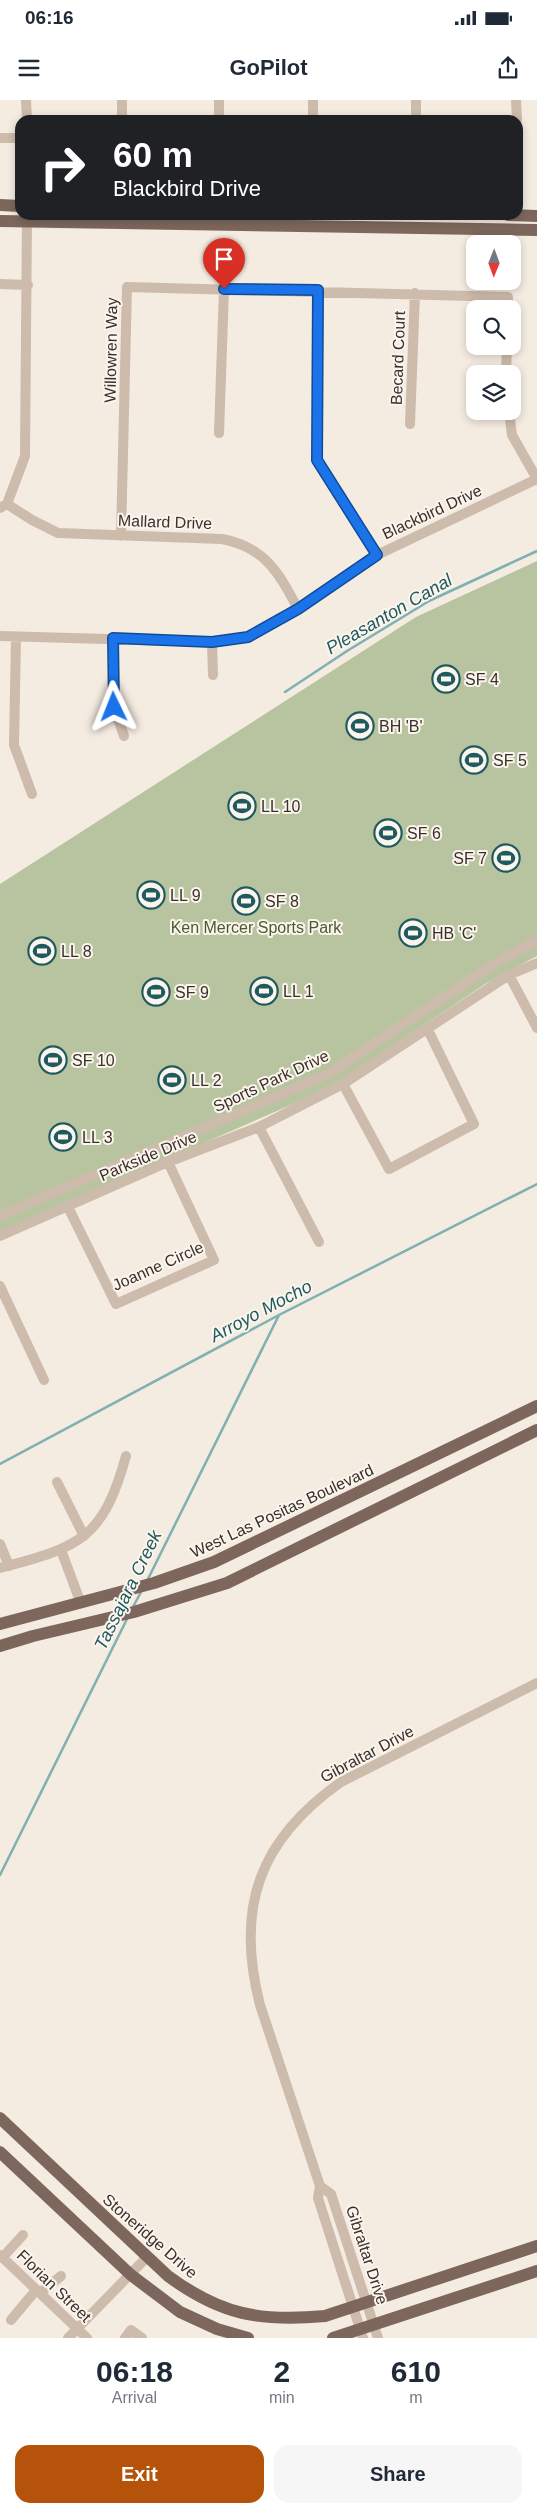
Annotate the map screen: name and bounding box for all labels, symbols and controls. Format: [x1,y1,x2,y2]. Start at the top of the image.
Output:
text: 06:16 [25,7,74,28]
icon: menu [15,54,43,82]
icon: share [494,54,522,82]
text: GoPilot [229,55,308,80]
icon: right [30,135,95,200]
text: 60 m [113,135,193,174]
text: Blackbird Drive [113,176,261,201]
north arrow [466,235,521,290]
map controls [466,235,521,420]
pin [203,238,245,289]
icon: arrive [210,245,238,273]
street label: Willowren Way [102,297,120,403]
button: search [466,300,521,355]
street label: Becard Court [388,310,408,405]
button: layers [466,365,521,420]
street label: Blackbird Drive [380,482,484,542]
street label: Mallard Drive [118,512,212,532]
water label: Pleasanton Canal [322,569,456,658]
sports icon: SF 4 [431,664,461,694]
place label: SF 4 [465,671,499,688]
position arrow [87,680,139,732]
sports icon: BH 'B' [345,711,375,741]
place label: BH 'B' [379,718,422,735]
sports icon: SF 5 [459,745,489,775]
place label: SF 5 [493,752,527,769]
sports icon: LL 10 [227,791,257,821]
place label: LL 10 [261,798,301,815]
sports icon: SF 6 [373,818,403,848]
place label: SF 6 [407,825,441,842]
sports icon: SF 7 [491,843,521,873]
place label: SF 7 [453,850,487,867]
sports icon: LL 9 [136,880,166,910]
sports icon: SF 8 [231,886,261,916]
place label: LL 9 [170,887,201,904]
place label: SF 8 [265,893,299,910]
sports icon: HB 'C' [398,918,428,948]
park label: Ken Mercer Sports Park [171,919,342,936]
place label: HB 'C' [432,925,476,942]
sports icon: LL 8 [27,936,57,966]
place label: LL 8 [61,943,92,960]
sports icon: LL 1 [249,976,279,1006]
sports icon: SF 9 [141,977,171,1007]
place label: LL 1 [283,983,314,1000]
place label: SF 9 [175,984,209,1001]
sports icon: SF 10 [38,1045,68,1075]
street label: Sports Park Drive [211,1047,331,1115]
place label: SF 10 [72,1052,115,1069]
sports icon: LL 2 [157,1065,187,1095]
place label: LL 2 [191,1072,222,1089]
sports icon: LL 3 [48,1122,78,1152]
street label: Parkside Drive [97,1128,199,1184]
place label: LL 3 [82,1129,113,1146]
street label: Joanne Circle [110,1238,206,1294]
water label: Arroyo Mocho [206,1276,315,1347]
street label: West Las Positas Boulevard [188,1461,376,1561]
water label: Tassajara Creek [90,1526,166,1653]
street label: Gibraltar Drive [317,1722,417,1786]
street label: Stoneridge Drive [99,2190,201,2282]
street label: Gibraltar Drive [343,2203,391,2307]
street label: Florian Street [14,2247,95,2326]
text: 06:18 [96,2355,173,2388]
text: 2 [273,2355,290,2388]
text: 610 [391,2355,441,2388]
text: Arrival [112,2389,157,2406]
text: min [269,2389,295,2406]
text: m [409,2389,422,2406]
button: Exit [15,2445,264,2503]
button: Share [274,2445,522,2503]

